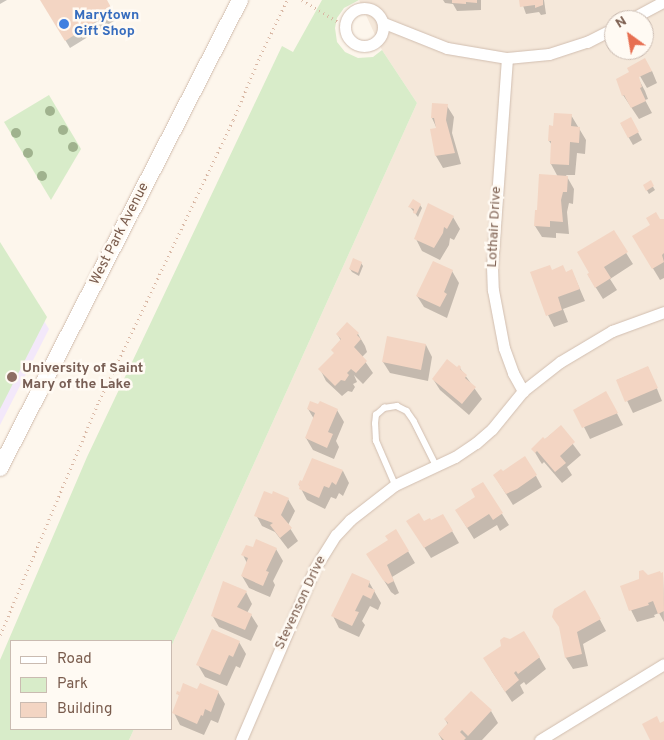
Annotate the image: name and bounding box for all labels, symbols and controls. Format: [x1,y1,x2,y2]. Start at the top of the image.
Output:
place label: Marytown Gift Shop [74,8,139,40]
north arrow [604,10,654,60]
text: N [613,13,630,33]
marker: Marytown Gift Shop [58,18,70,30]
street label: West Park Avenue [87,180,153,288]
street label: Lothair Drive [484,186,506,268]
place label: University of Saint Mary of the Lake [22,361,143,394]
marker: University of Saint Mary of the Lake [6,371,18,383]
street label: Stevenson Drive [272,553,330,653]
legend [10,640,172,730]
text: Road [57,650,92,669]
text: Park [57,675,88,694]
text: Building [57,700,112,719]

